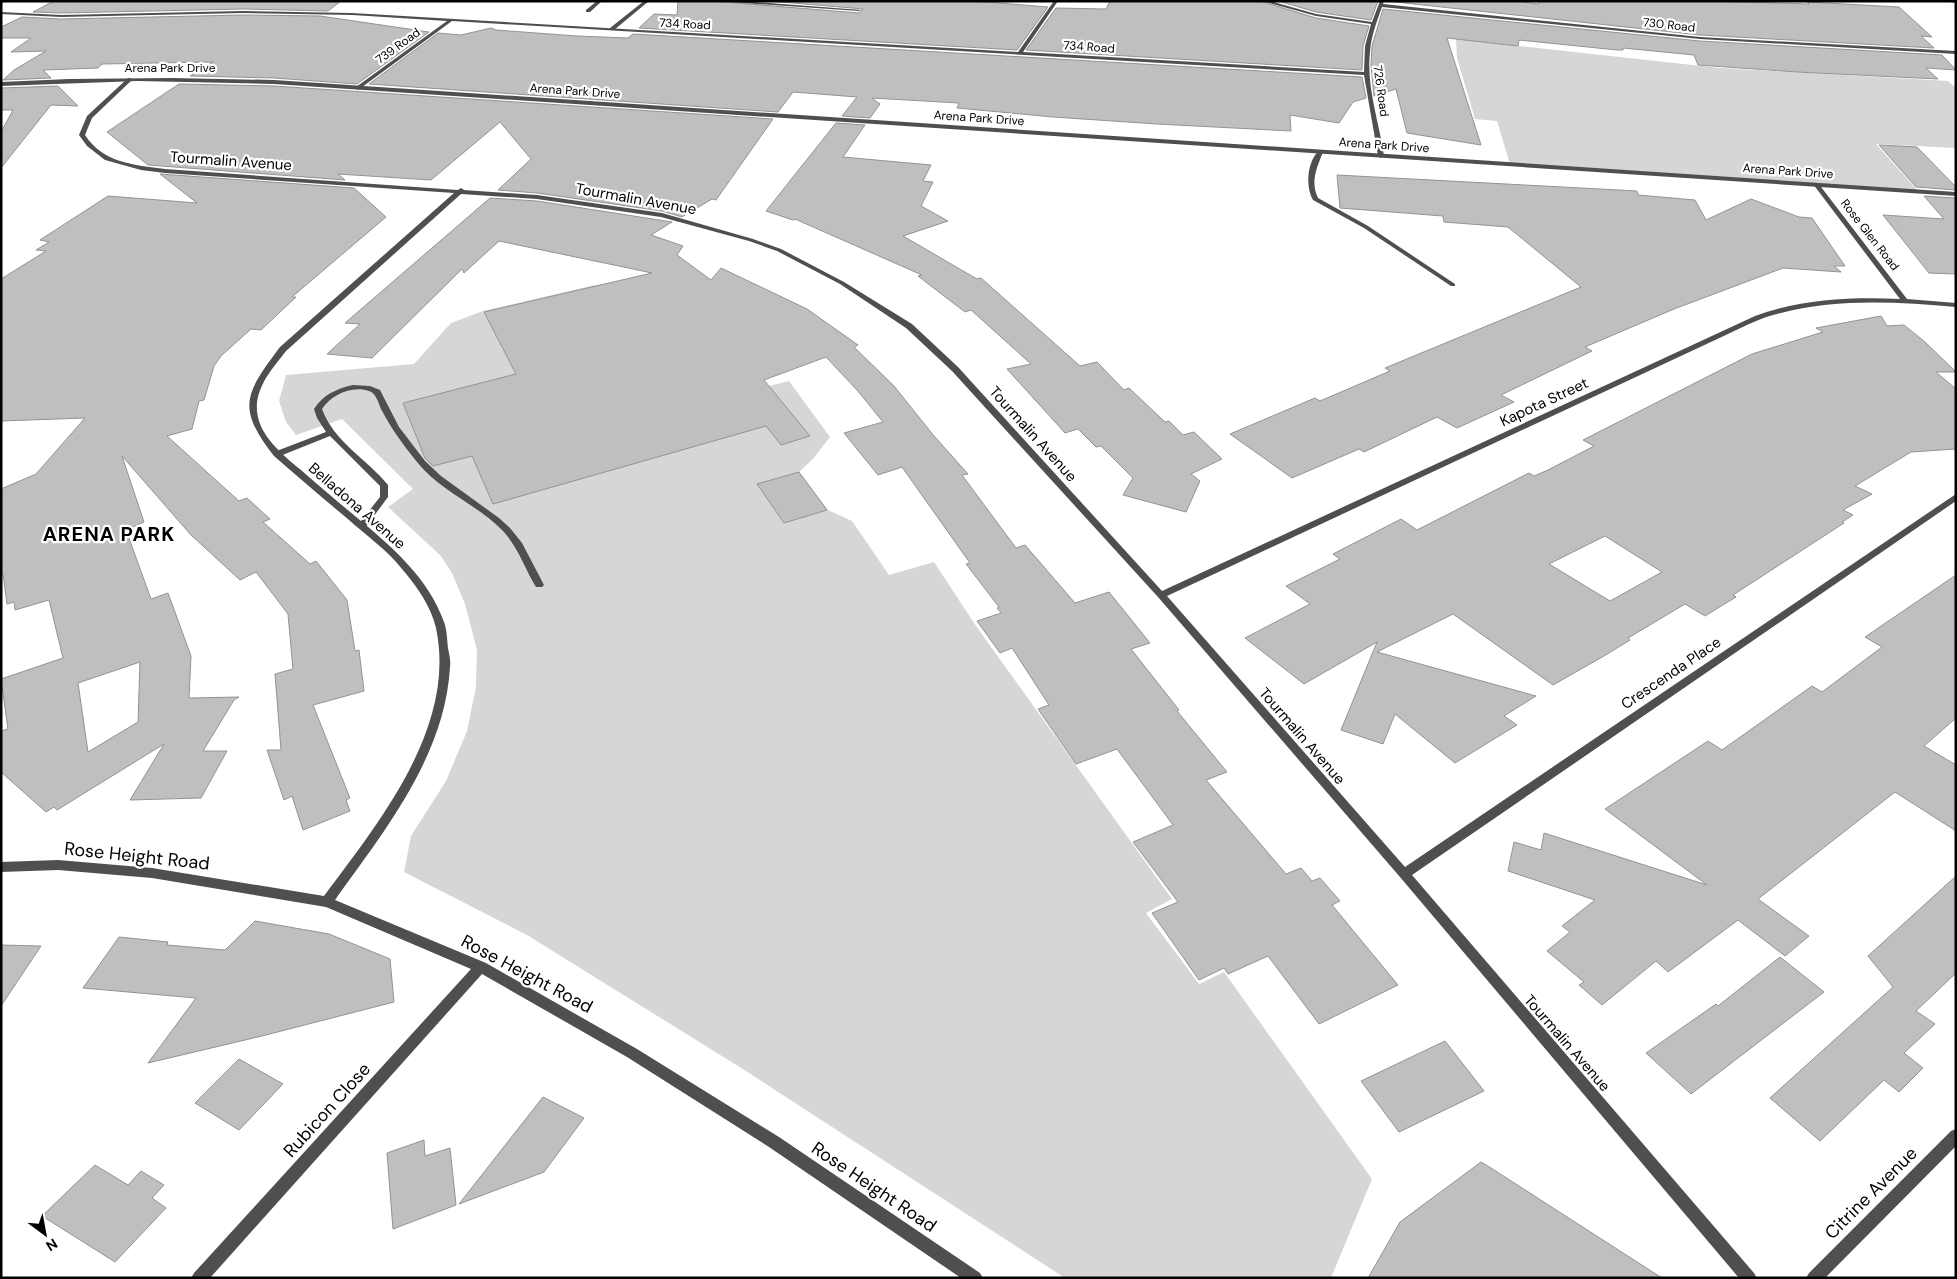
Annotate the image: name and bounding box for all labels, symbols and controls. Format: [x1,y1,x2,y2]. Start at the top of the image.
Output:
street label: 730 Road [1642,14,1696,36]
street label: 734 Road [659,15,711,33]
street label: 739 Road [372,24,424,68]
street label: 734 Road [1063,37,1115,57]
street label: Arena Park Drive [125,60,216,76]
street label: 726 Road [1369,64,1393,118]
street label: Arena Park Drive [529,80,621,102]
street label: Arena Park Drive [933,107,1025,129]
street label: Arena Park Drive [1338,134,1430,156]
street label: Tourmalin Avenue [169,147,293,175]
street label: Arena Park Drive [1742,160,1834,182]
street label: Tourmalin Avenue [574,179,698,219]
street label: Rose Glen Road [1837,196,1903,274]
street label: Kapota Street [1497,373,1591,431]
street label: Tourmalin Avenue [985,382,1081,486]
street label: Belladona Avenue [304,458,410,554]
district label: ARENA PARK [43,521,175,547]
street label: Crescenda Place [1617,632,1725,714]
street label: Tourmalin Avenue [1254,683,1350,789]
street label: Rose Height Road [63,836,211,876]
street label: Rose Height Road [457,929,597,1019]
street label: Tourmalin Avenue [1519,990,1615,1096]
street label: Rubicon Close [278,1058,376,1162]
street label: Rose Height Road [807,1136,941,1238]
street label: Citrine Avenue [1819,1141,1923,1245]
north arrow [20,1209,70,1259]
text: N [43,1235,61,1255]

